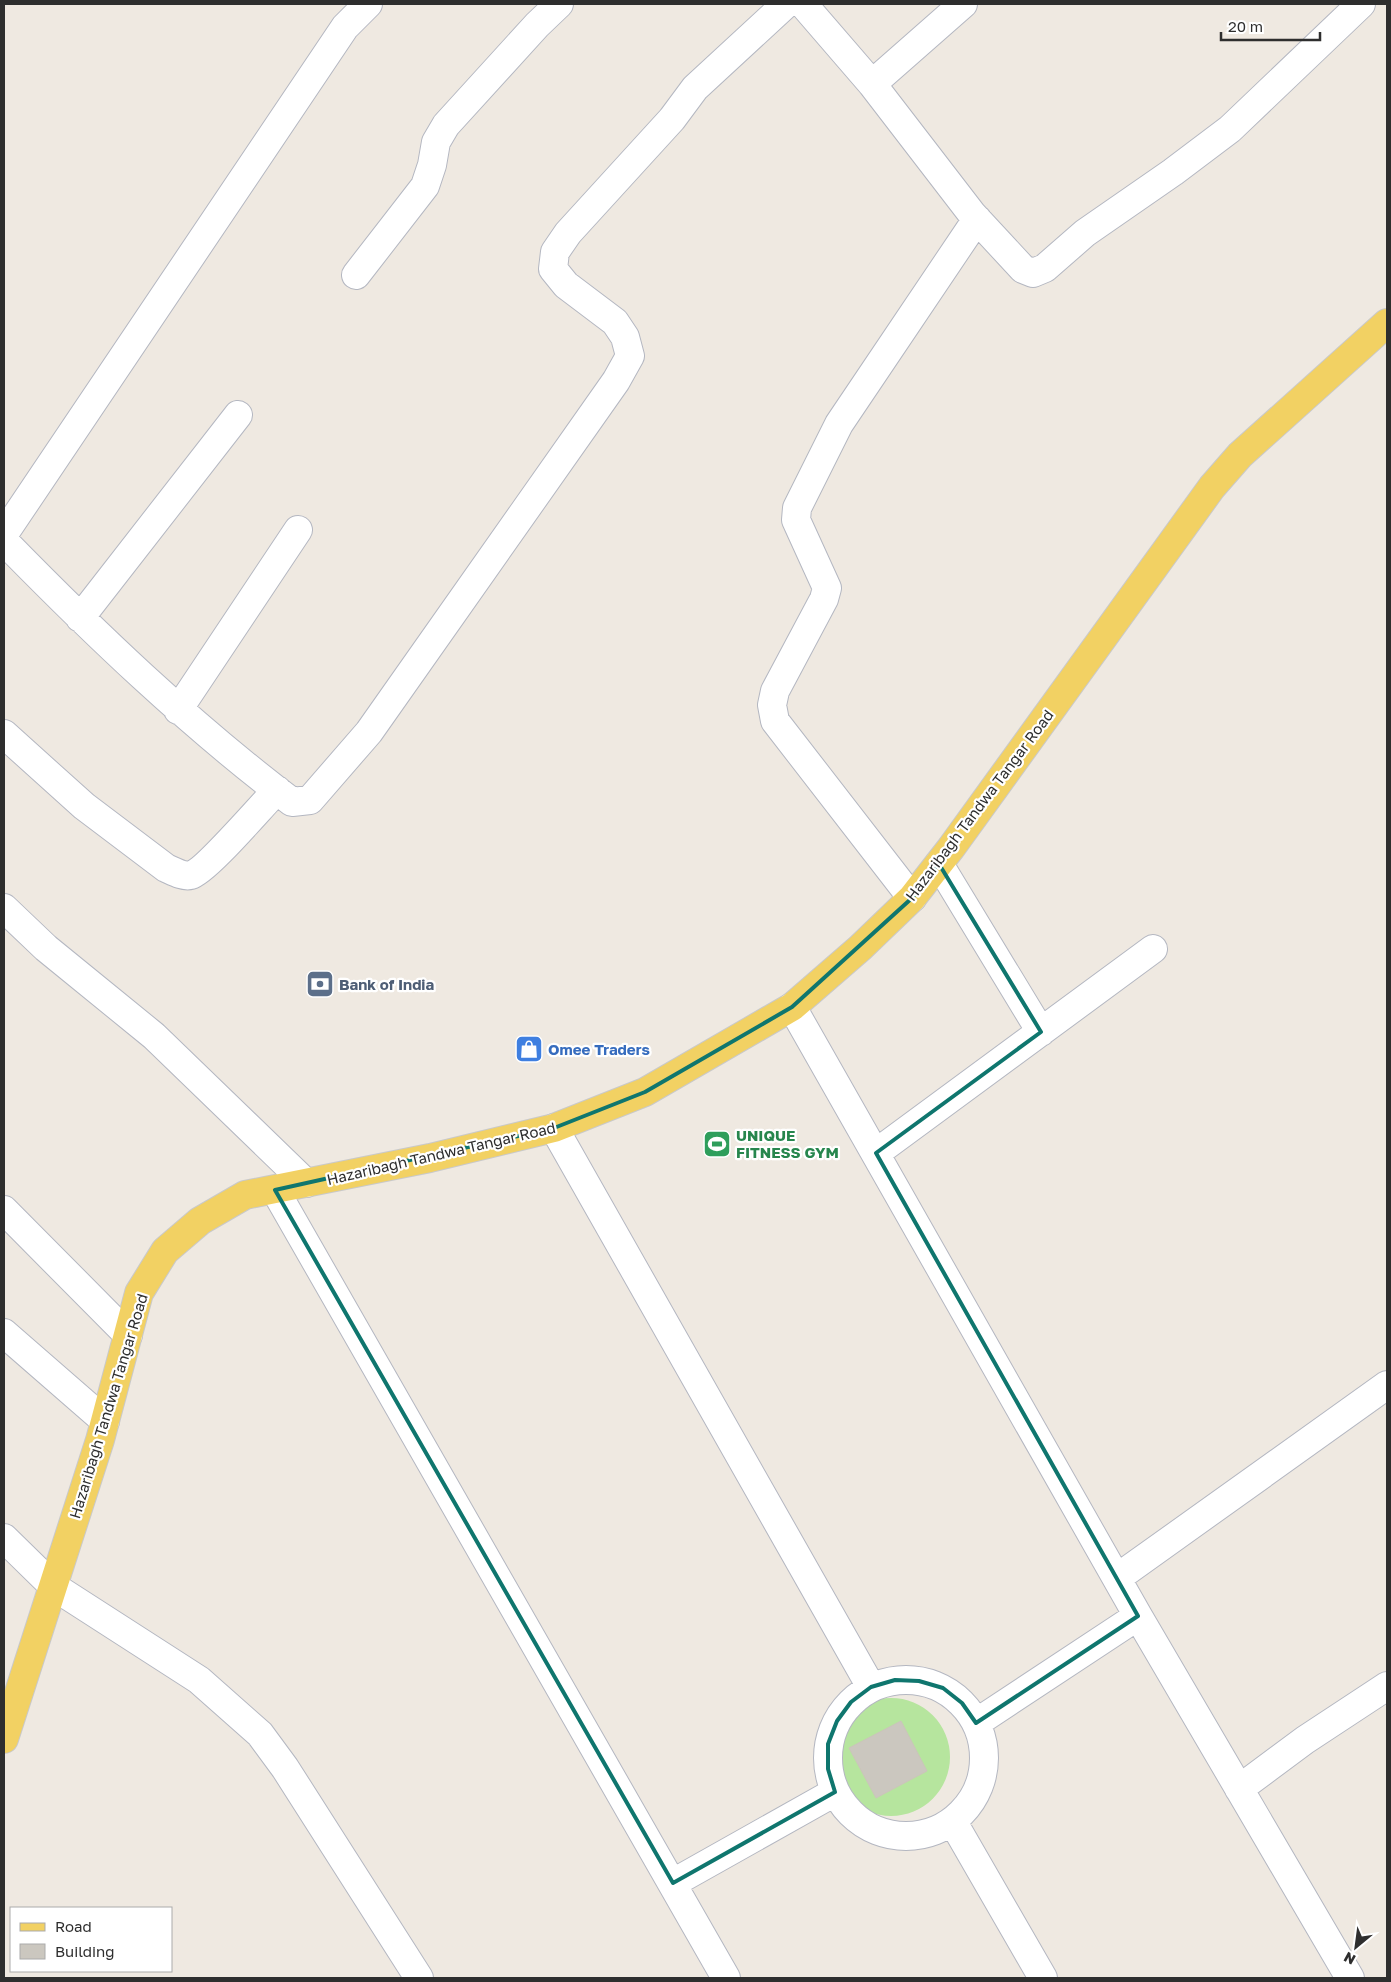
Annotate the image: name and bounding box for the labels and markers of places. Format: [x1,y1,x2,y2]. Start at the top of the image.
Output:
bank icon: Bank of India [305,969,335,999]
place label: Bank of India [339,975,434,993]
shop icon: Omee Traders [514,1034,544,1064]
place label: Omee Traders [548,1040,650,1058]
place label: UNIQUE FITNESS GYM [736,1126,839,1161]
sports icon: UNIQUE FITNESS GYM [702,1129,732,1159]

